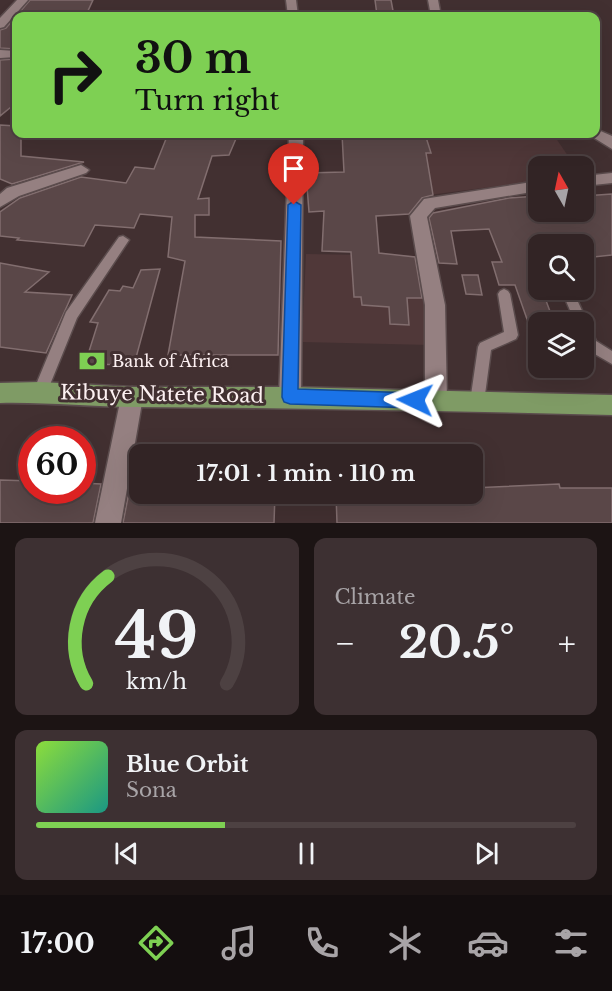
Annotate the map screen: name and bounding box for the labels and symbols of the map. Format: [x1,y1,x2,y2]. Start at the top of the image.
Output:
pin [268,143,319,205]
north arrow [528,156,594,222]
bank icon: Bank of Africa [77,346,107,376]
place label: Bank of Africa [112,351,229,371]
position arrow [383,368,447,432]
street label: Kibuye Natete Road [60,380,264,408]
speed limit sign: 60 [18,426,96,504]

